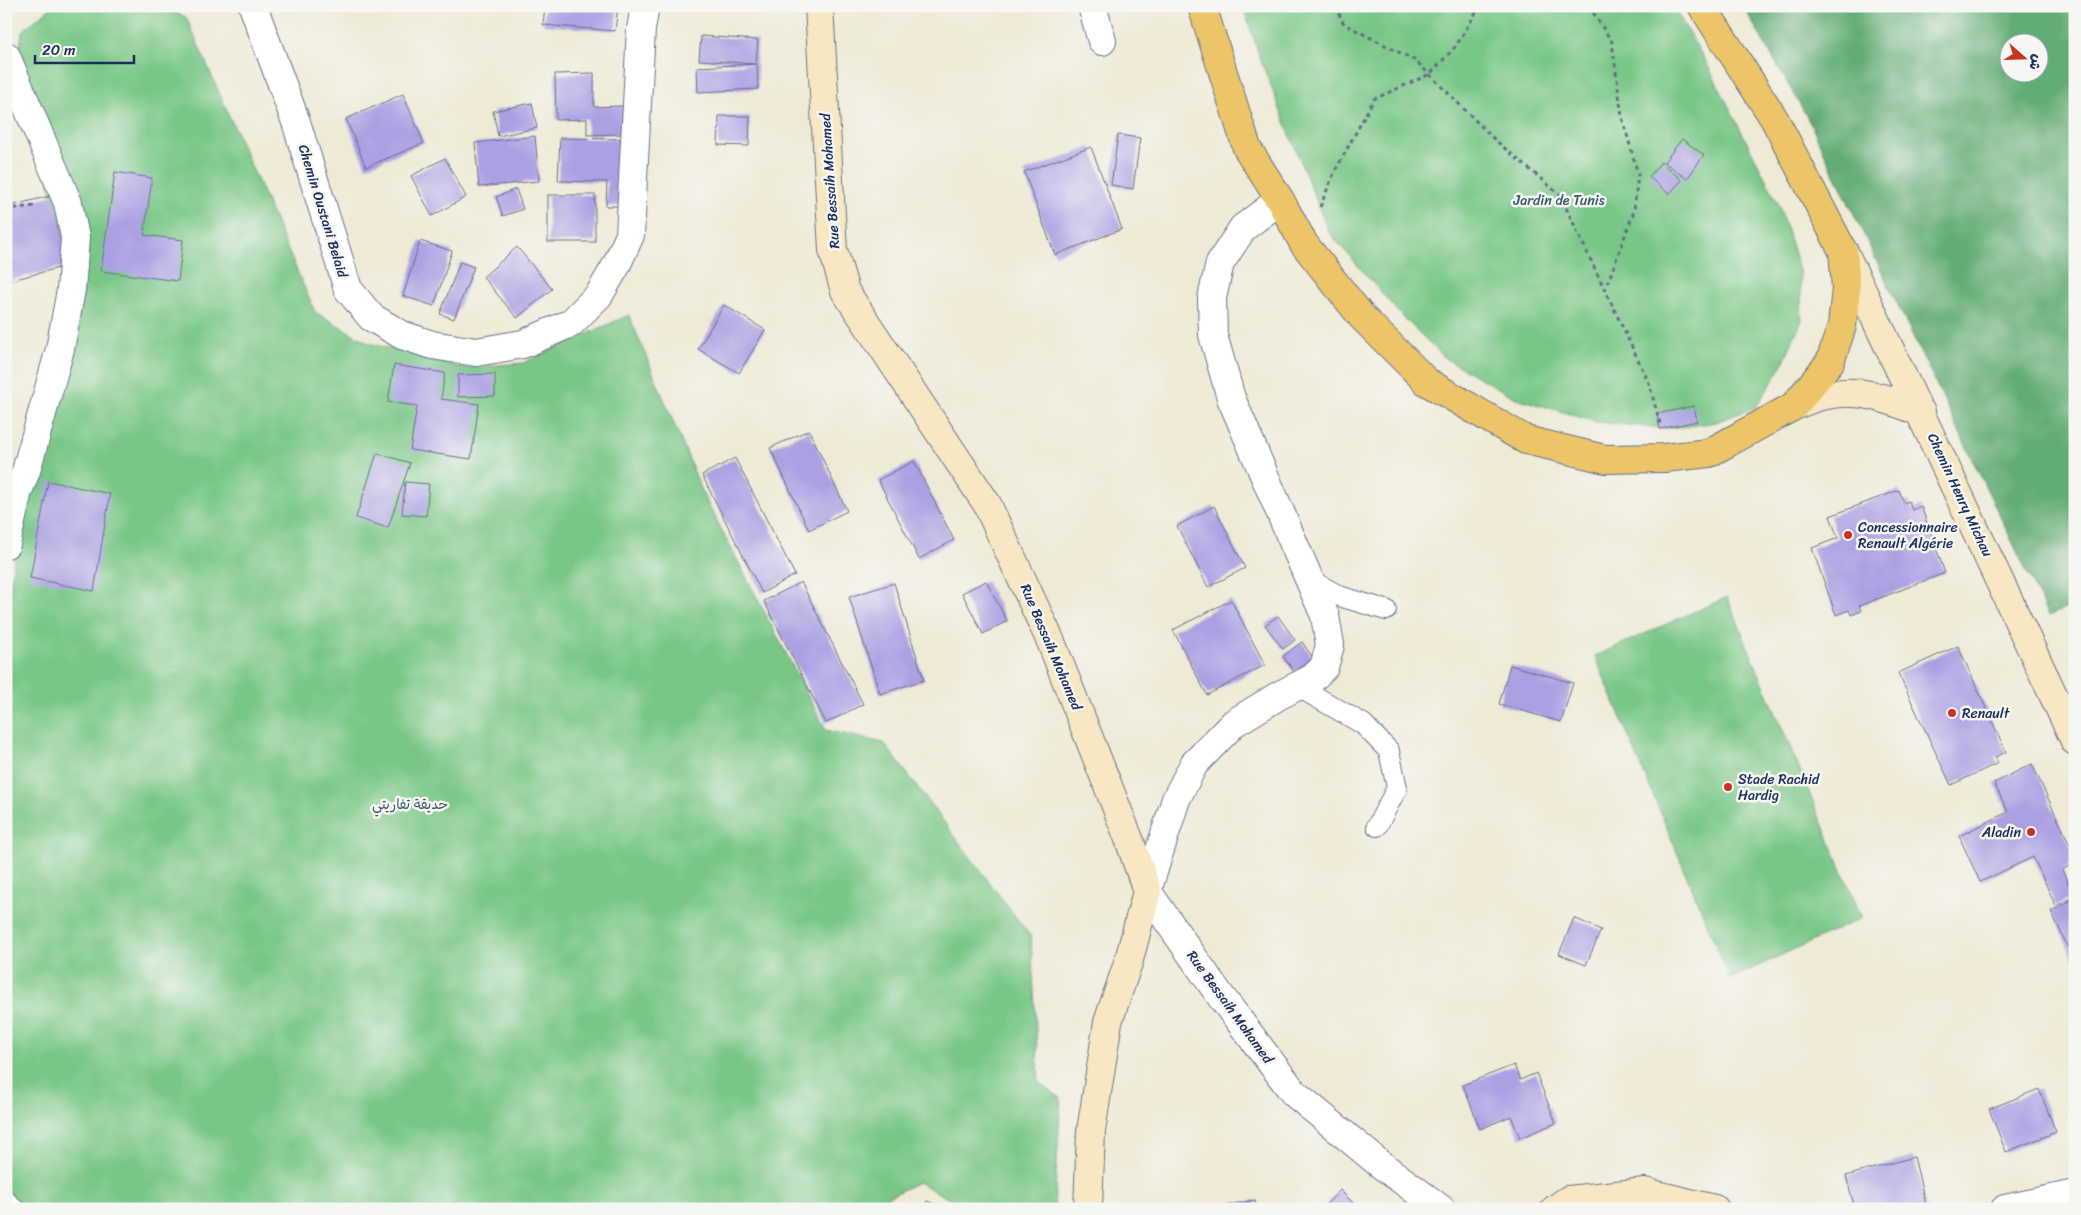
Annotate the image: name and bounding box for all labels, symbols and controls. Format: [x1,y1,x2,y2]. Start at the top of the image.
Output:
scale bar [35,32,134,64]
north arrow [1998,32,2048,82]
text: 20 m [42,37,76,63]
text: ش [2021,51,2050,74]
street label: Rue Bessaih Mohamed [813,111,847,249]
street label: Chemin Oustani Belaid [291,141,356,282]
park label: Jardin de Tunis [1513,188,1605,213]
street label: Chemin Henry Michau [1920,429,2000,562]
place label: Concessionnaire Renault Algérie [1858,515,1958,556]
marker: Concessionnaire Renault Algérie [1842,529,1854,541]
street label: Rue Bessaih Mohamed [1013,580,1090,716]
place label: Renault [1962,701,2011,726]
marker: Renault [1946,707,1958,719]
place label: Stade Rachid Hardig [1738,767,1821,808]
marker: Stade Rachid Hardig [1722,781,1734,793]
park label: حديقة تفاريتي [372,792,448,817]
place label: Aladin [1981,820,2021,845]
marker: Aladin [2025,826,2037,838]
street label: Rue Bessaih Mohamed [1180,945,1281,1070]

